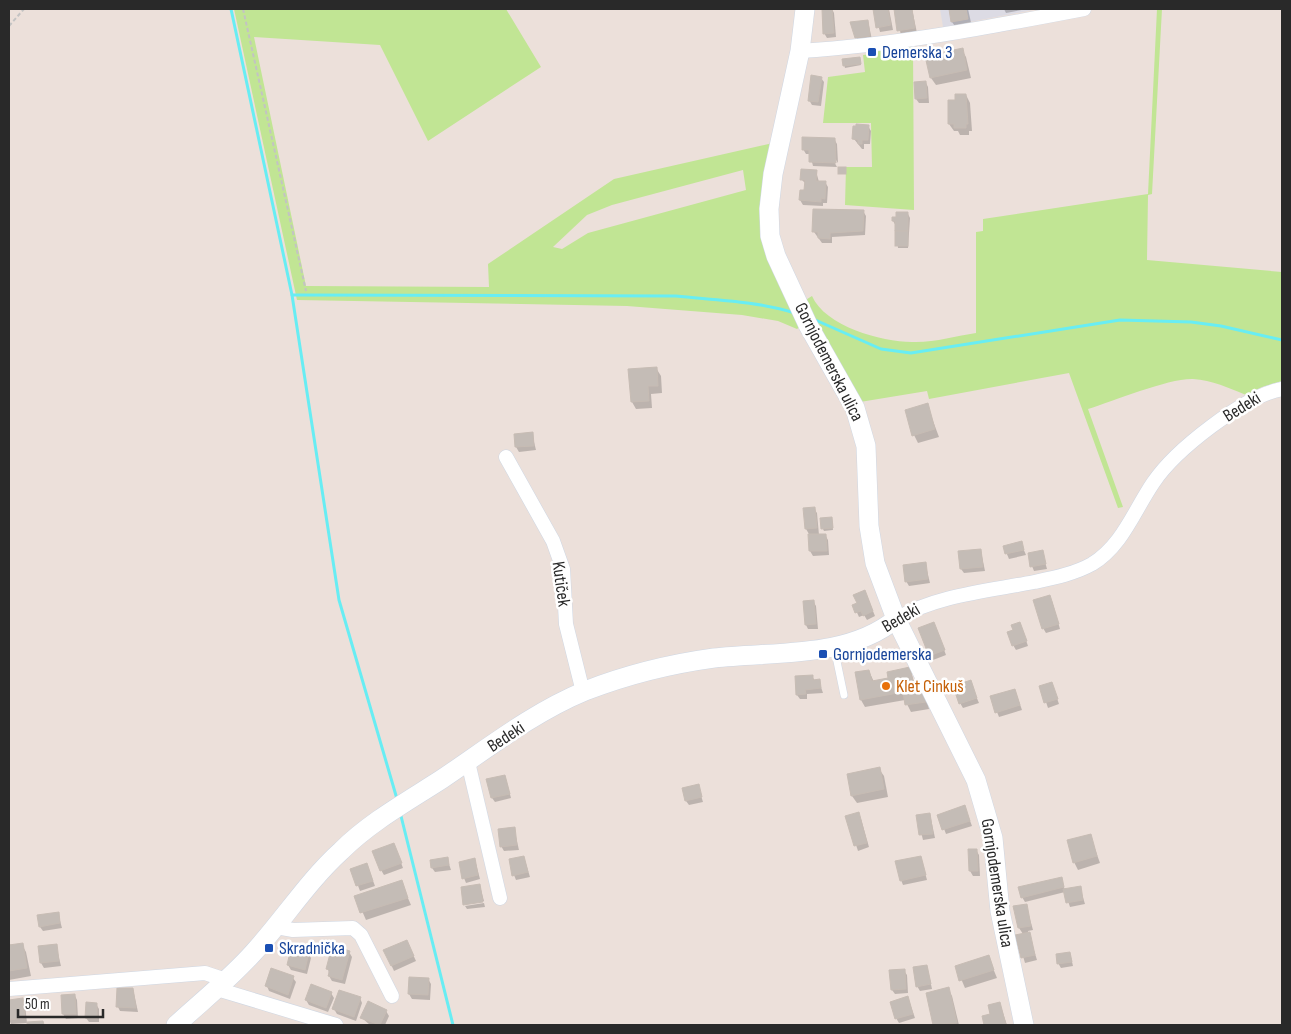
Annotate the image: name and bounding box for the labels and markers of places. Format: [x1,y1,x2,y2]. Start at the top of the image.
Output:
place label: Demerska 3 [882,42,952,63]
marker: Demerska 3 [866,46,878,58]
place label: Gornjodemerska [833,644,932,665]
marker: Gornjodemerska [817,648,829,660]
place label: Klet Cinkuš [896,676,964,697]
marker: Klet Cinkuš [880,680,892,692]
place label: Skradnička [279,938,345,959]
marker: Skradnička [263,942,275,954]

